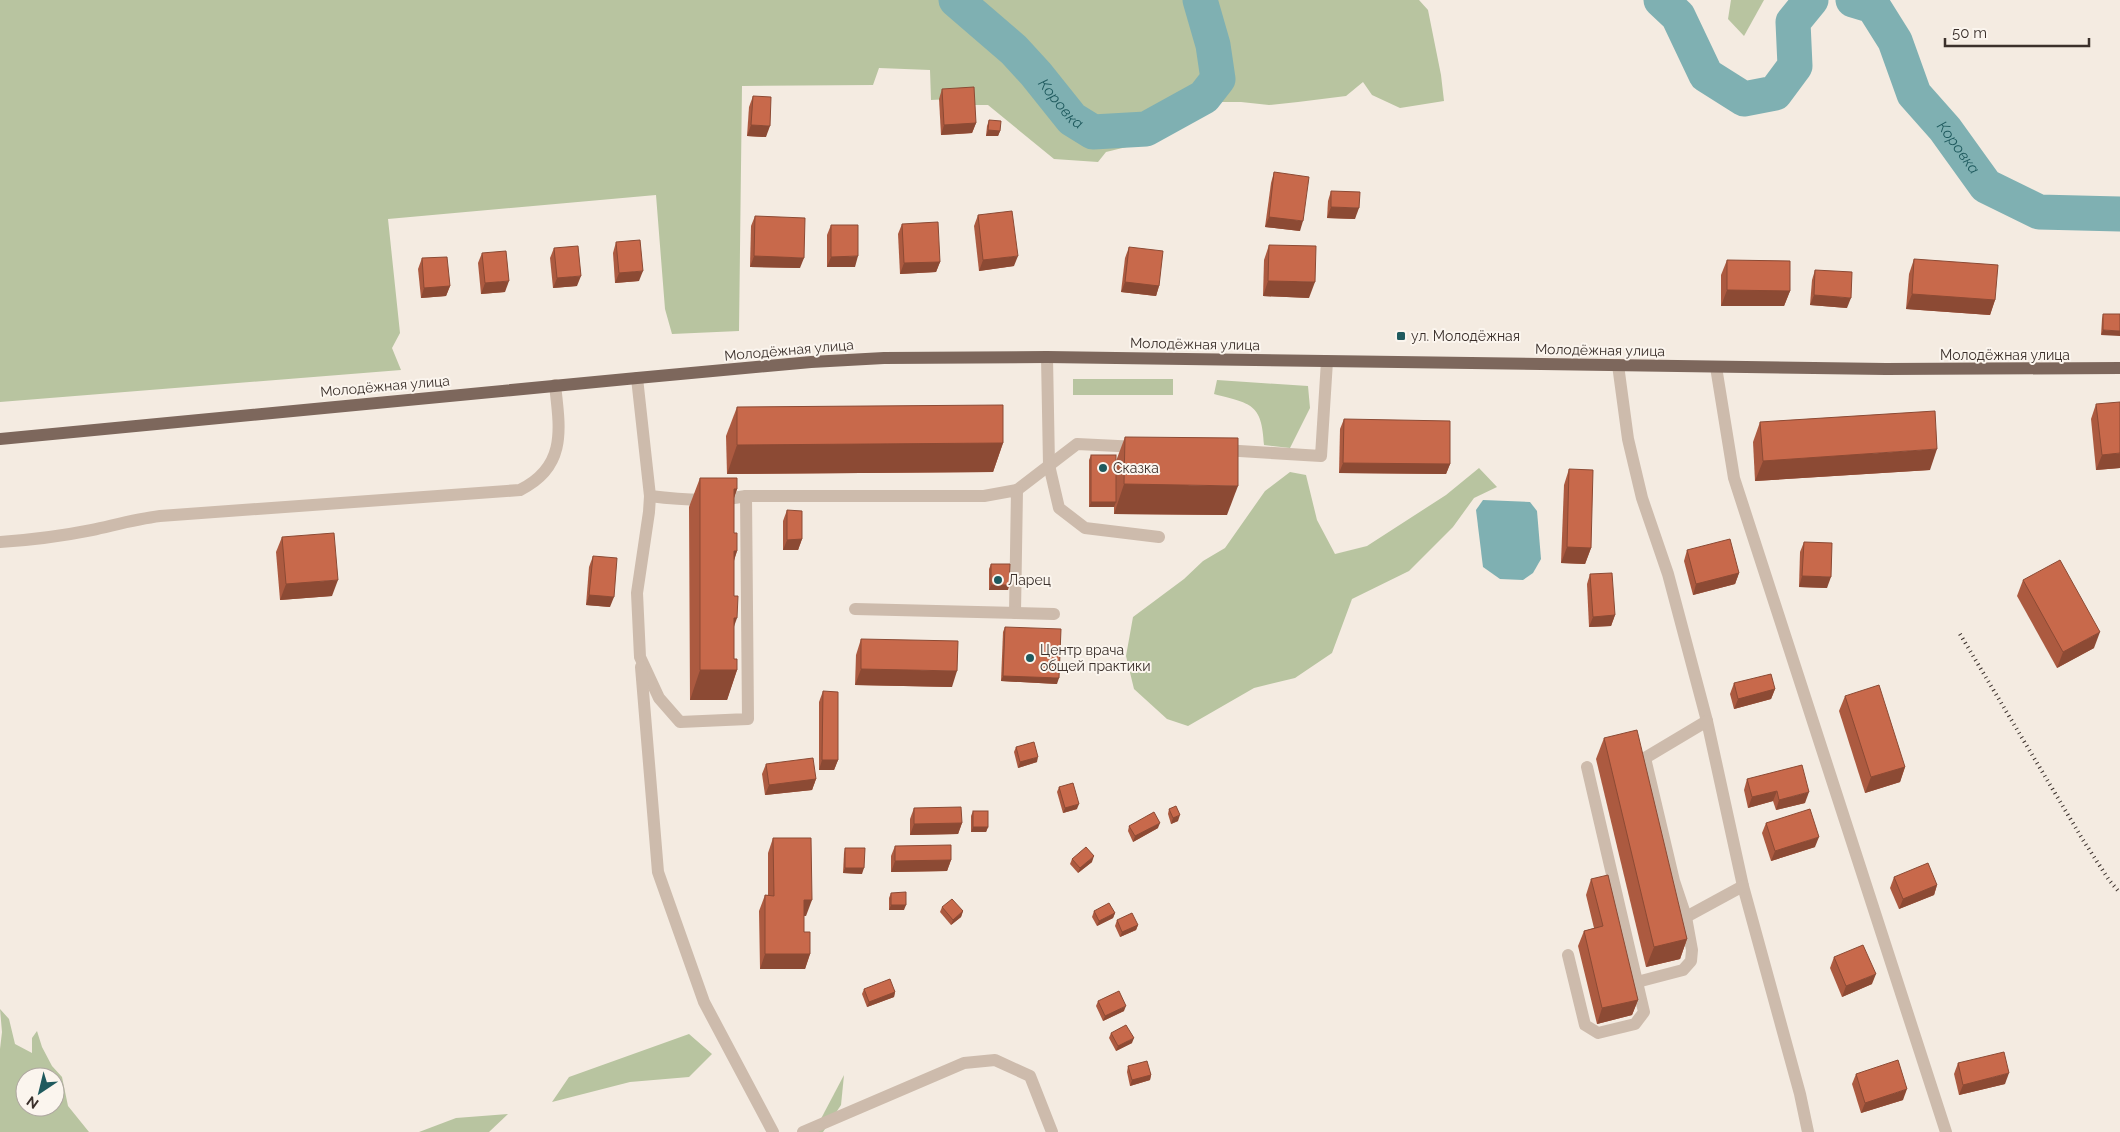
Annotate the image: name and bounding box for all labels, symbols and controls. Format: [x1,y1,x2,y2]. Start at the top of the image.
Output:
scale bar [1945,15,2089,47]
text: 50 m [1952,24,1987,42]
water label: Коровка [1034,75,1087,133]
water label: Коровка [1933,117,1983,177]
place label: ул. Молодёжная [1411,328,1520,344]
marker: ул. Молодёжная [1395,330,1407,342]
street label: Молодёжная улица [1130,335,1260,353]
street label: Молодёжная улица [724,336,854,364]
street label: Молодёжная улица [1535,341,1665,359]
street label: Молодёжная улица [1940,347,2070,363]
street label: Молодёжная улица [320,372,450,400]
place label: Сказка [1113,460,1159,476]
marker: Сказка [1097,462,1109,474]
place label: Ларец [1008,572,1051,588]
marker: Ларец [992,574,1004,586]
place label: Центр врача общей практики [1040,642,1151,674]
marker: Центр врача общей практики [1024,652,1036,664]
north arrow [15,1067,65,1117]
text: N [24,1093,42,1112]

